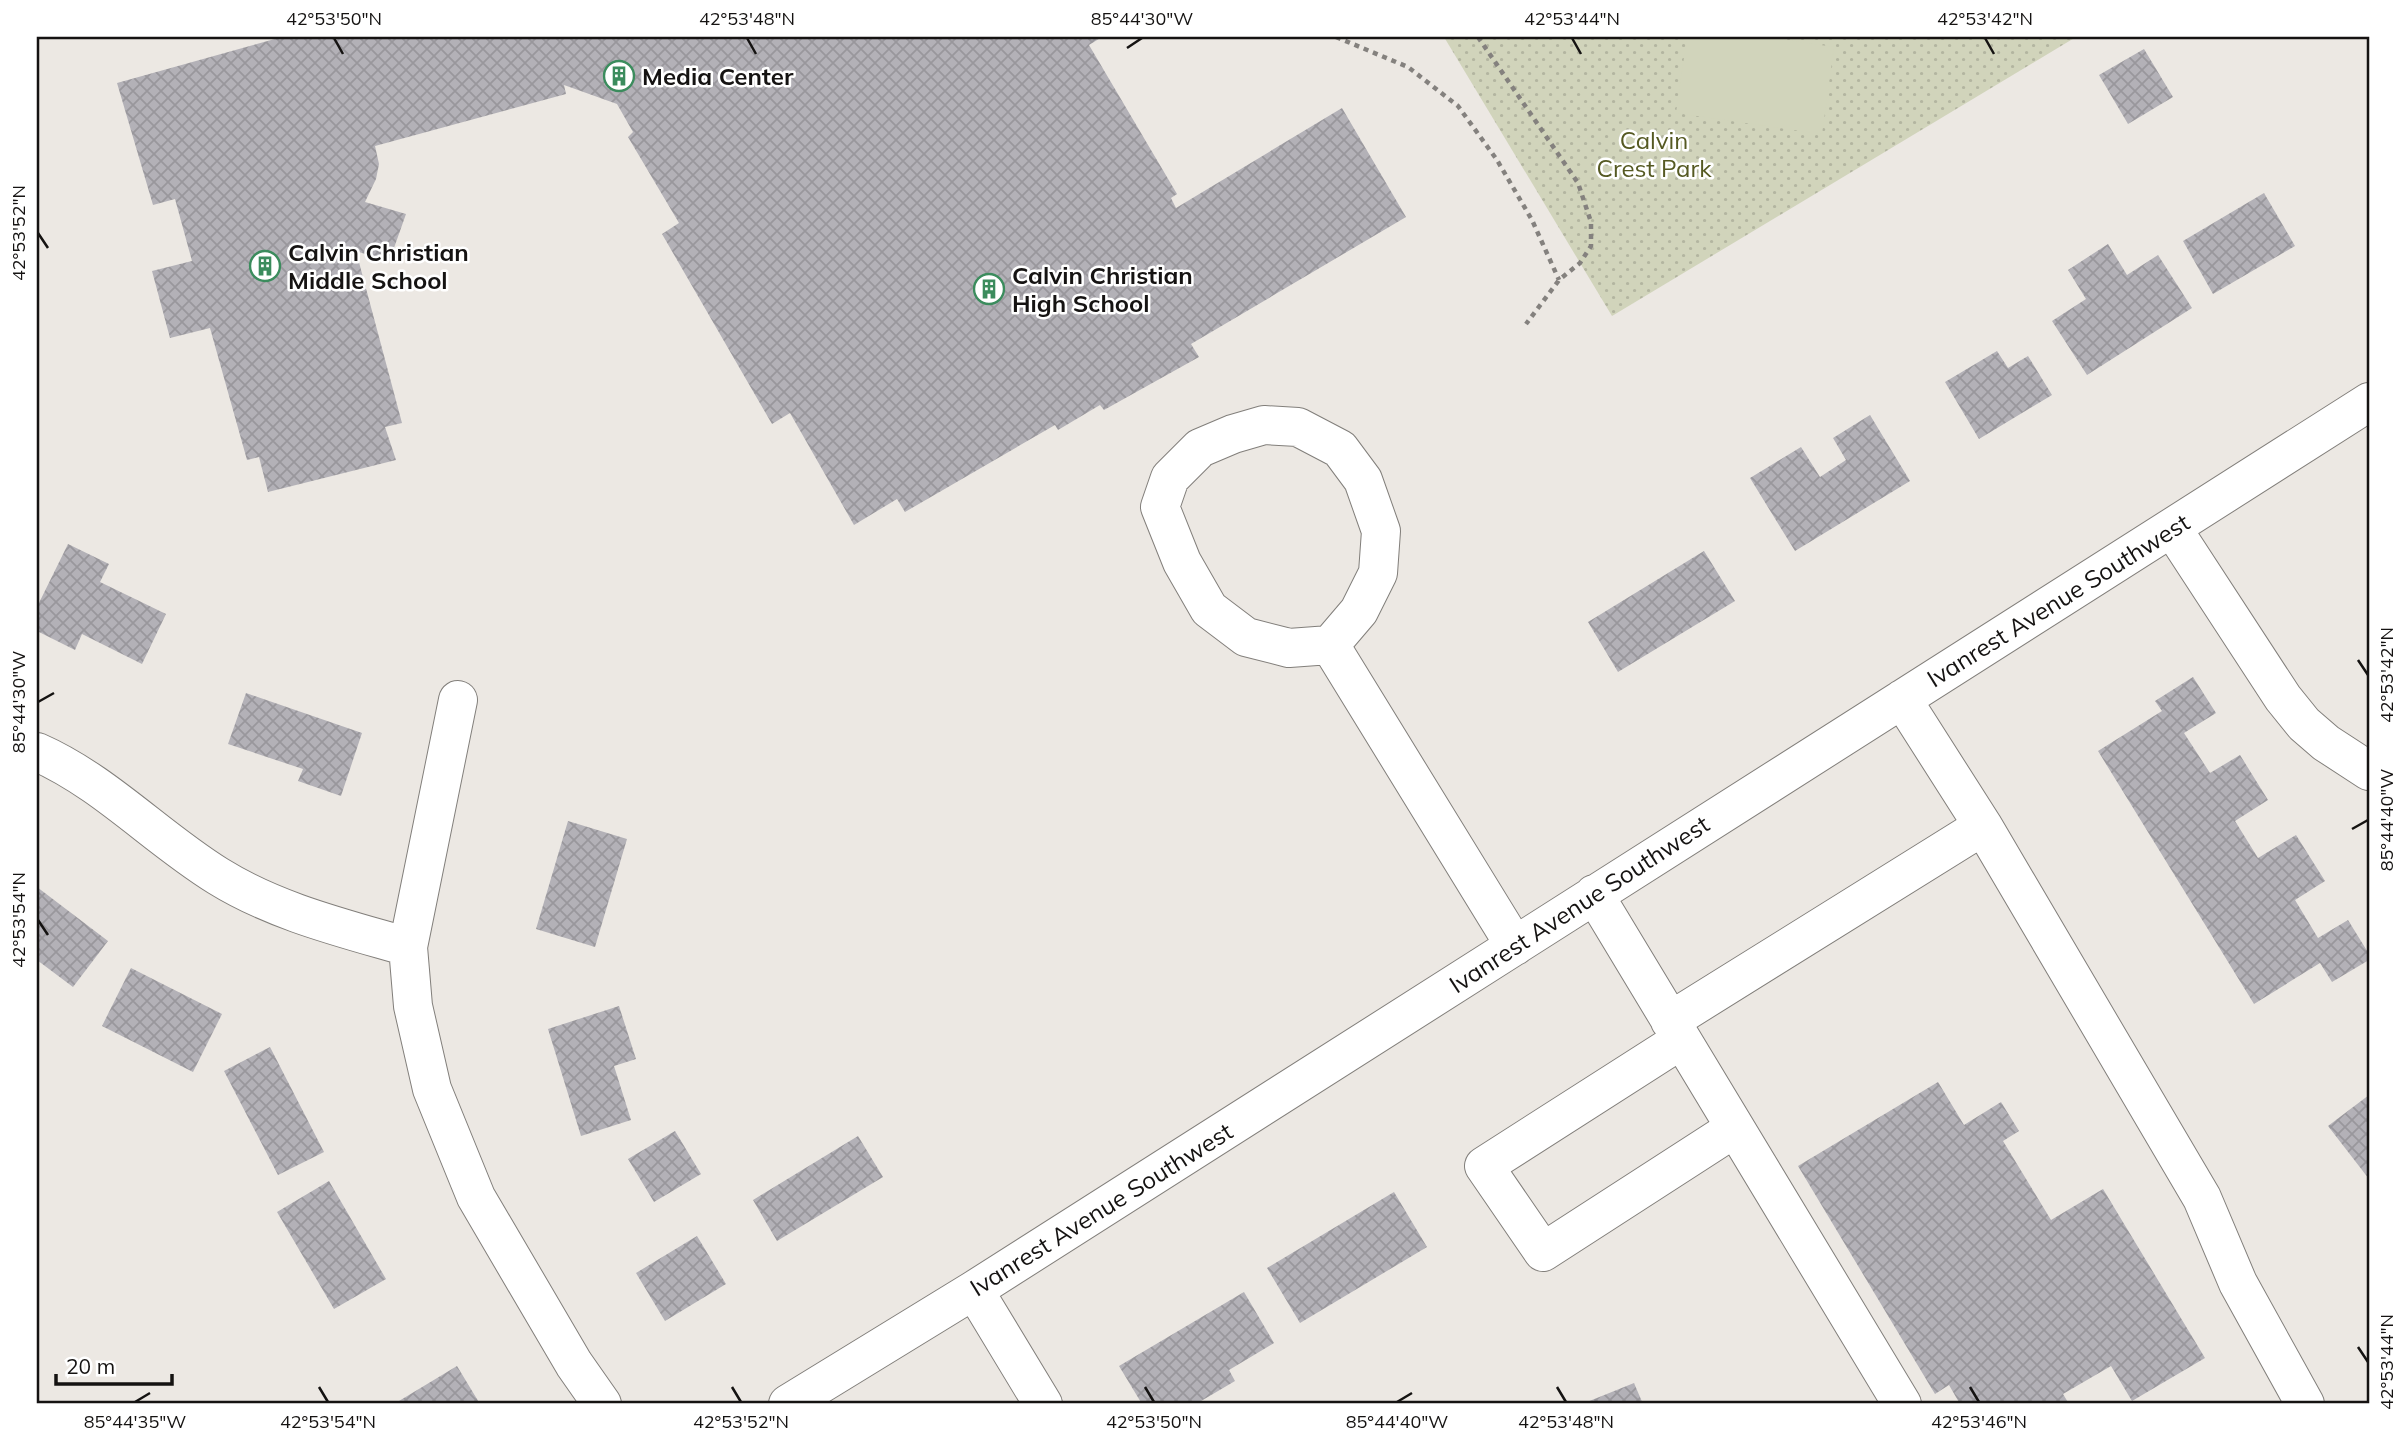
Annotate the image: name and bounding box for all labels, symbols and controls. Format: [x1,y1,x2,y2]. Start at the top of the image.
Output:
text: 42°53'50"N [286,7,382,30]
text: 42°53'48"N [699,7,795,30]
text: 85°44'30"W [1091,7,1193,30]
text: 42°53'44"N [1524,7,1620,30]
text: 42°53'42"N [1937,7,2033,30]
building icon: Media Center [602,59,636,93]
place label: Media Center [642,61,794,91]
park label: Calvin Crest Park [1597,125,1712,183]
text: 42°53'52"N [7,185,30,281]
place label: Calvin Christian Middle School [288,237,469,295]
building icon: Calvin Christian Middle School [248,249,282,283]
place label: Calvin Christian High School [1012,260,1193,318]
building icon: Calvin Christian High School [972,272,1006,306]
street label: Ivanrest Avenue Southwest [1921,507,2195,693]
text: 42°53'42"N [2375,627,2398,723]
text: 85°44'30"W [7,651,30,753]
text: 85°44'40"W [2375,769,2398,871]
street label: Ivanrest Avenue Southwest [1443,809,1715,999]
text: 42°53'54"N [7,872,30,968]
street label: Ivanrest Avenue Southwest [964,1116,1238,1302]
text: 42°53'44"N [2375,1314,2398,1410]
scale bar [56,1343,172,1387]
text: 20 m [66,1353,115,1379]
text: 85°44'35"W [84,1410,186,1433]
text: 42°53'54"N [280,1410,376,1433]
text: 42°53'52"N [693,1410,789,1433]
text: 42°53'50"N [1106,1410,1202,1433]
text: 85°44'40"W [1346,1410,1448,1433]
text: 42°53'48"N [1518,1410,1614,1433]
text: 42°53'46"N [1931,1410,2027,1433]

